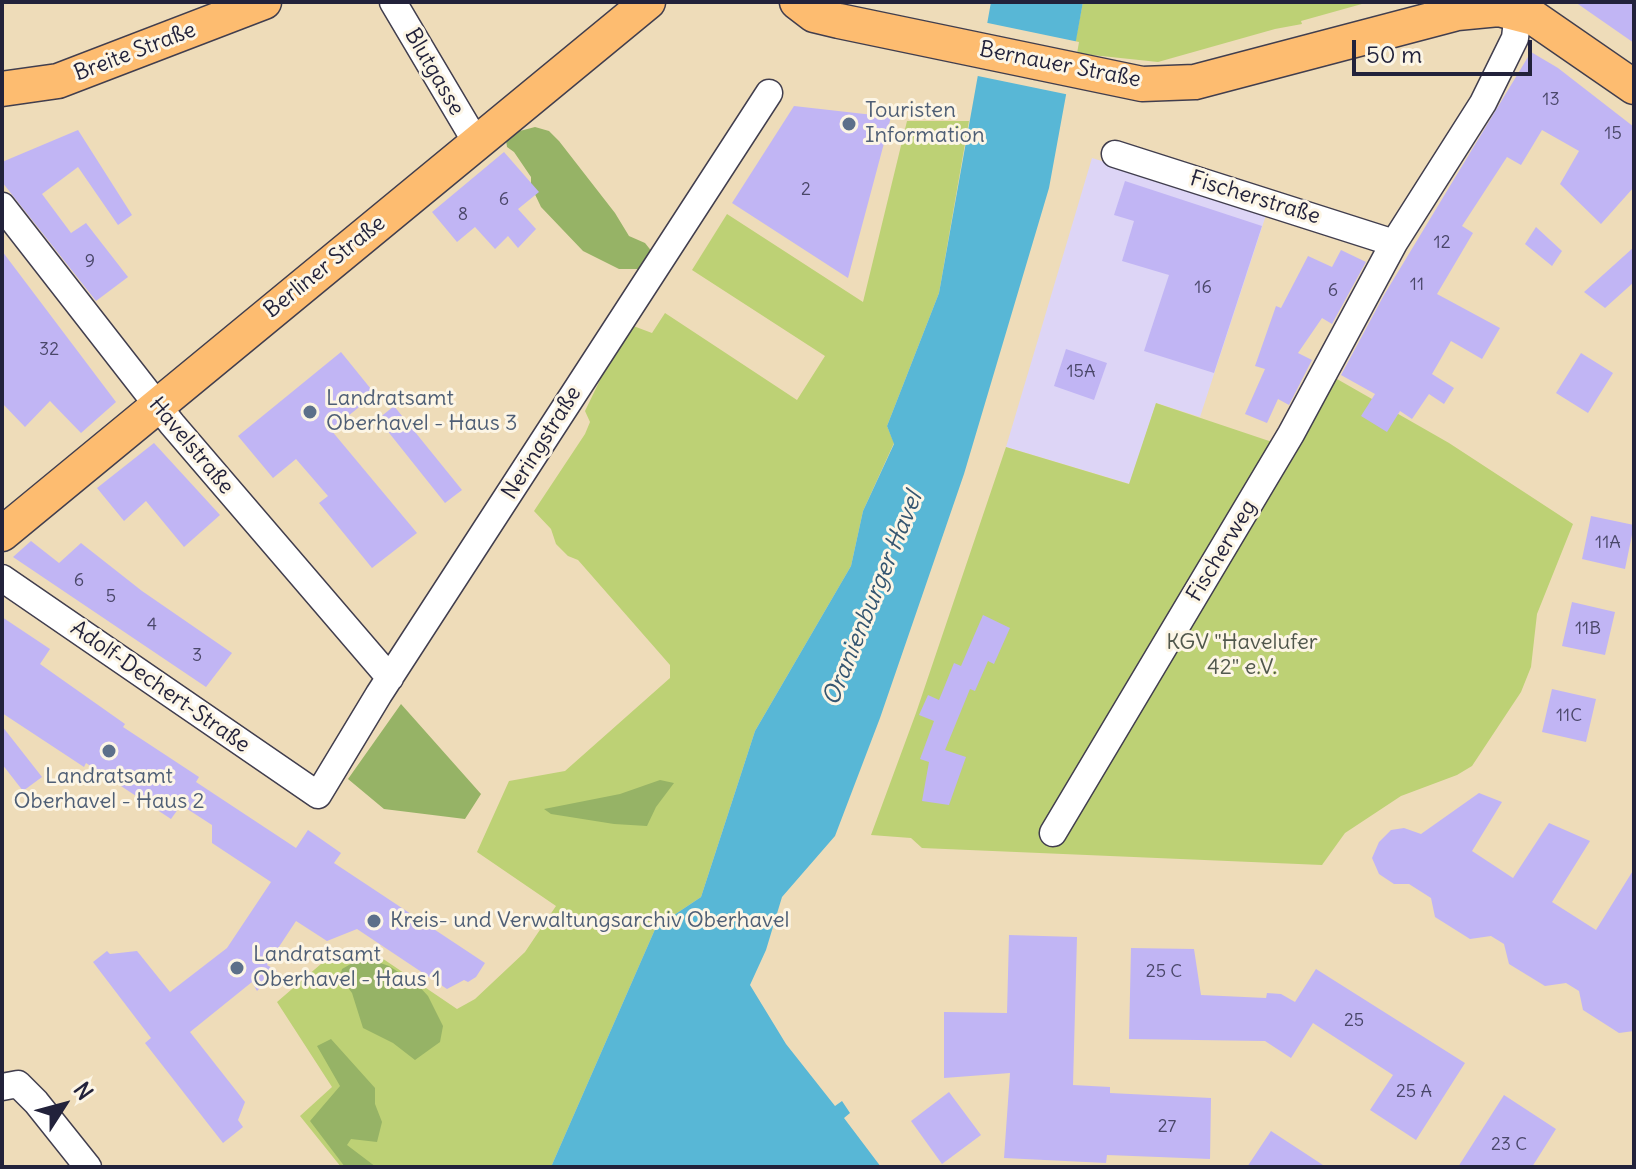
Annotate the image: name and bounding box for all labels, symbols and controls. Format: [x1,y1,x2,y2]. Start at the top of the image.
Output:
street label: Breite Straße [70,17,200,87]
street label: Blutgasse [398,24,470,120]
scale bar [1356,24,1536,74]
street label: Bernauer Straße [977,36,1143,94]
text: 50 m [1366,39,1422,69]
house number: 13 [1542,89,1560,111]
place label: Touristen Information [865,98,985,150]
marker: Touristen Information [840,115,858,133]
house number: 15 [1604,123,1622,145]
street label: Fischerstraße [1187,166,1323,230]
house number: 2 [801,179,811,201]
house number: 6 [499,189,509,211]
house number: 8 [458,204,468,226]
street label: Berliner Straße [259,210,391,324]
house number: 12 [1433,232,1451,254]
house number: 9 [85,251,95,273]
house number: 11 [1410,274,1424,296]
house number: 16 [1194,277,1212,299]
house number: 6 [1328,280,1338,302]
house number: 32 [39,339,59,361]
house number: 15A [1066,361,1096,383]
street label: Neringstraße [497,382,587,504]
place label: Landratsamt Oberhavel - Haus 3 [326,386,517,438]
street label: Havelstraße [143,392,239,500]
marker: Landratsamt Oberhavel - Haus 3 [301,403,319,421]
water label: Oranienburger Havel [817,488,929,710]
street label: Fischerweg [1181,496,1263,606]
house number: 11A [1595,532,1621,554]
house number: 6 [74,570,84,592]
house number: 5 [106,586,116,608]
house number: 4 [147,614,157,636]
street label: Adolf-Dechert-Straße [65,615,255,759]
house number: 11B [1575,618,1601,640]
park label: KGV "Havelufer 42" e.V. [1166,630,1318,682]
house number: 3 [192,645,202,667]
house number: 11C [1556,705,1582,727]
marker: Landratsamt Oberhavel - Haus 2 [100,742,118,760]
place label: Landratsamt Oberhavel - Haus 2 [13,764,205,816]
place label: Kreis- und Verwaltungsarchiv Oberhavel [390,908,789,934]
marker: Kreis- und Verwaltungsarchiv Oberhavel [365,912,383,930]
place label: Landratsamt Oberhavel - Haus 1 [253,942,441,994]
marker: Landratsamt Oberhavel - Haus 1 [228,959,246,977]
house number: 25 C [1146,961,1182,983]
house number: 25 [1344,1010,1364,1032]
north arrow [24,1065,104,1145]
text: N [68,1077,99,1105]
house number: 25 A [1396,1081,1432,1103]
house number: 27 [1158,1116,1176,1138]
house number: 23 C [1491,1134,1527,1156]

